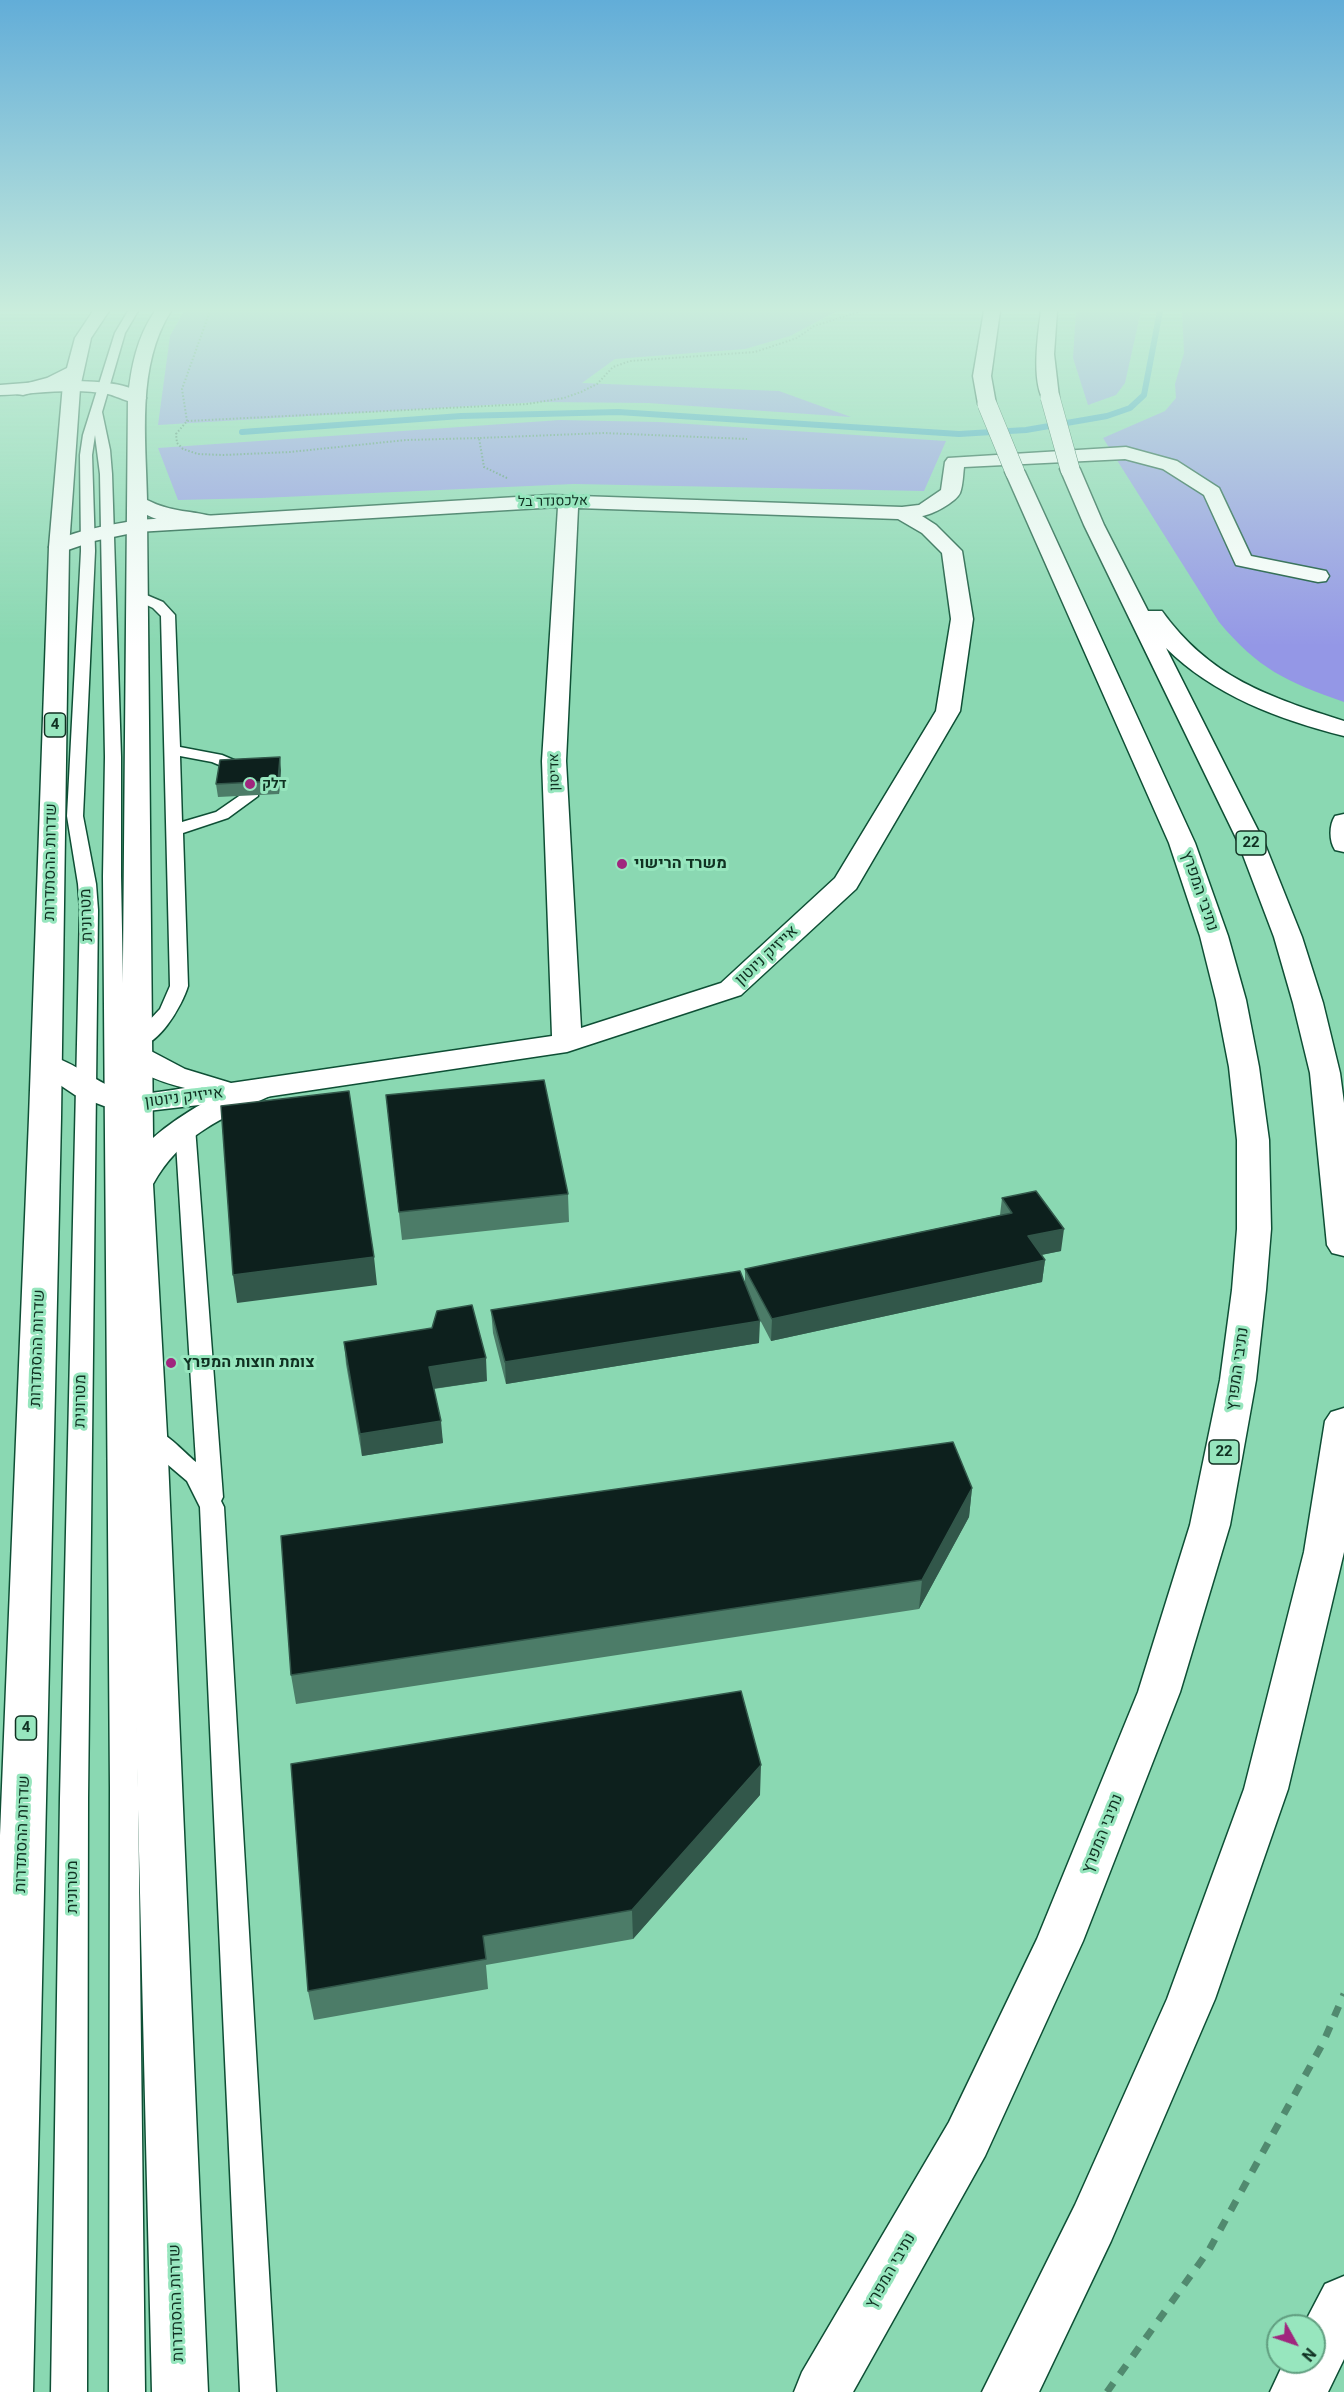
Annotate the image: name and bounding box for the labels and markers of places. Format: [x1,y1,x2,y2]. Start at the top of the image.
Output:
place label: דלק [262,776,287,792]
marker: דלק [243,777,257,791]
place label: משרד הרישוי [634,854,727,874]
marker: משרד הרישוי [615,857,629,871]
place label: צומת חוצות המפרץ [183,1353,315,1373]
marker: צומת חוצות המפרץ [164,1356,178,1370]

